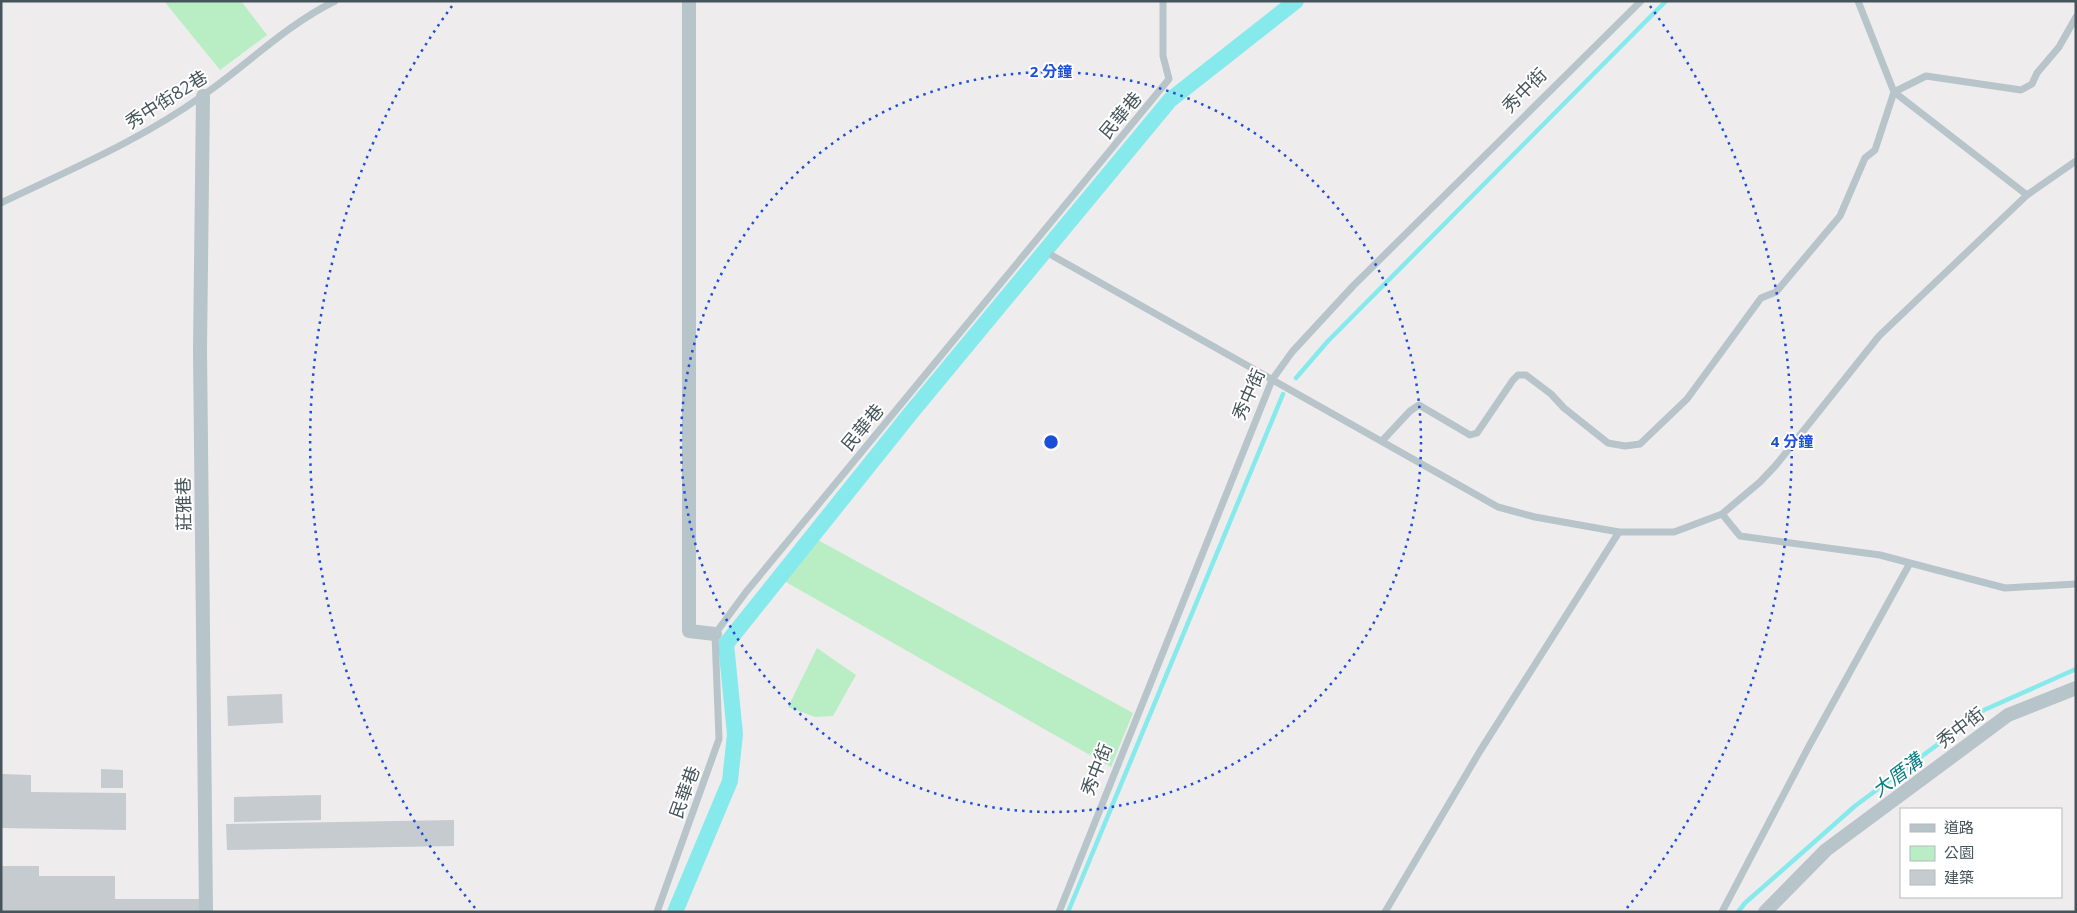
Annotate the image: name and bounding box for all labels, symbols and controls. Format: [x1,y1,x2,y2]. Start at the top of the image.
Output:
text: 2 分鐘 [1030,61,1072,81]
street label: 秀中街 [1496,62,1552,118]
street label: 秀中街82巷 [120,64,212,134]
street label: 民華巷 [1093,87,1147,143]
street label: 秀中街 [1226,364,1270,424]
street label: 民華巷 [835,399,889,455]
text: 4 分鐘 [1771,431,1813,451]
centre of rings [1042,433,1060,451]
street label: 莊雅巷 [171,477,195,531]
street label: 秀中街 [1931,701,1989,753]
street label: 秀中街 [1075,739,1117,799]
water label: 大厝溝 [1866,746,1930,803]
street label: 民華巷 [663,763,705,821]
legend [1900,808,2062,898]
text: 道路 [1944,817,1974,837]
text: 公園 [1944,842,1974,862]
text: 建築 [1944,867,1974,887]

